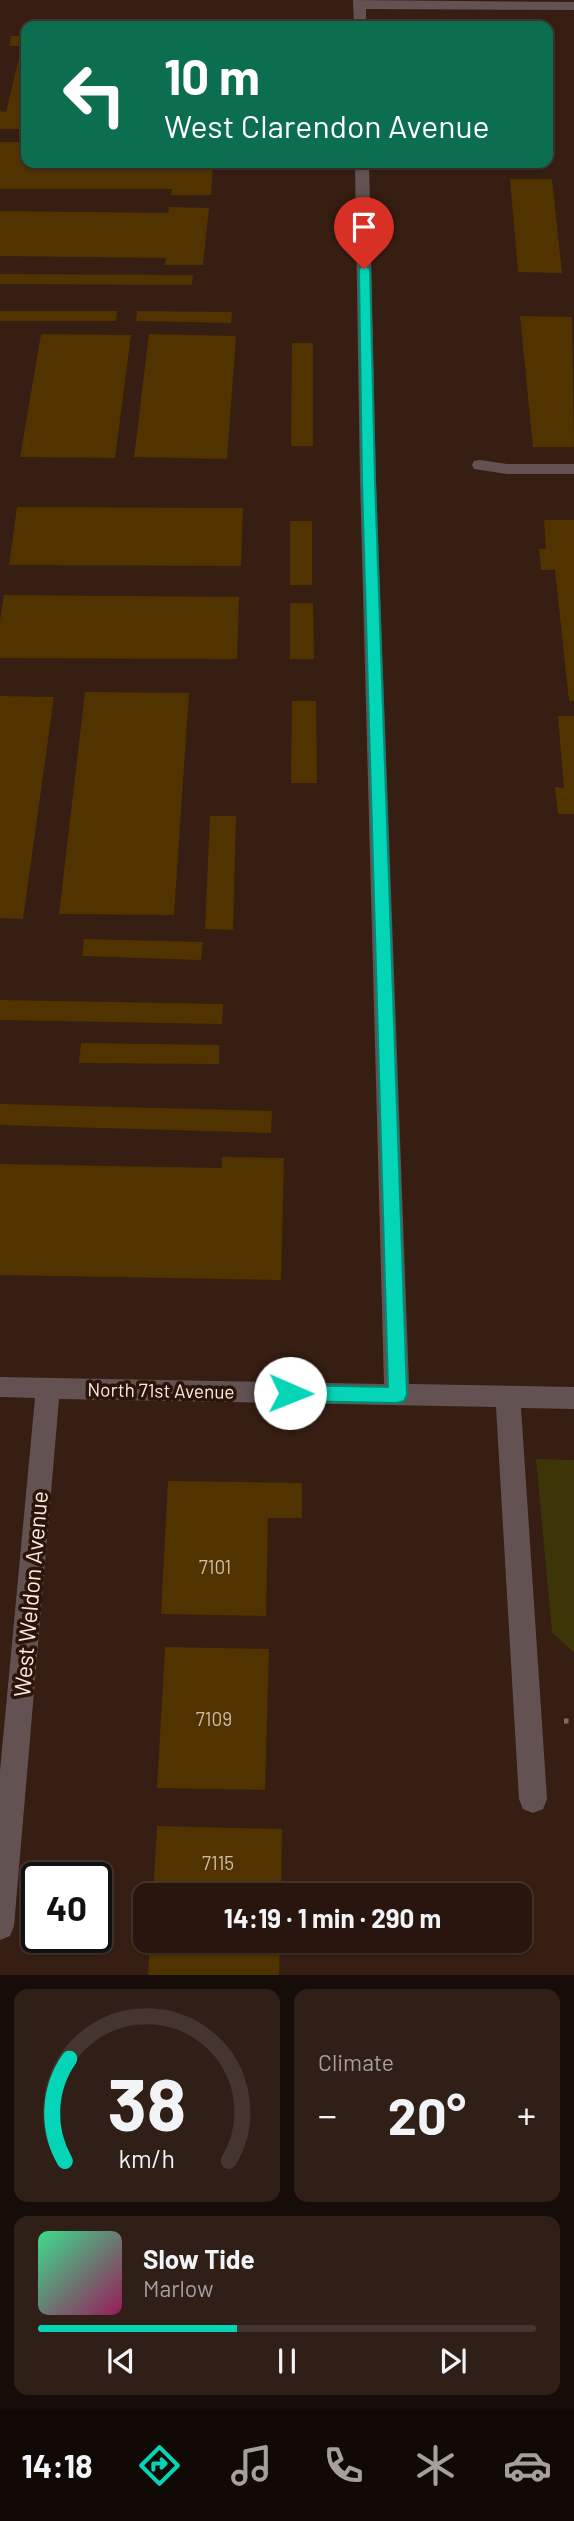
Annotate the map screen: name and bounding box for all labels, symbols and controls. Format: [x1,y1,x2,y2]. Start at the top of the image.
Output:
text: 10 m [164,46,260,105]
icon: left [49,49,140,140]
text: West Clarendon Avenue [164,106,490,144]
pin [334,197,394,269]
icon: arrive [345,208,383,246]
position arrow [253,1356,327,1430]
street label: North 71st Avenue [87,1377,235,1403]
street label: West Weldon Avenue [7,1490,53,1698]
house number: 7101 [199,1555,231,1578]
house number: 7109 [196,1707,232,1730]
house number: 7115 [202,1851,234,1874]
speed limit sign: 40 [21,1862,112,1953]
text: 14:19 · 1 min · 290 m [224,1902,441,1933]
text: Climate [318,2048,394,2076]
text: 38 [108,2059,186,2147]
text: 20° [388,2083,466,2145]
text: − [318,2091,337,2137]
text: + [517,2091,536,2137]
text: km/h [119,2143,175,2173]
text: Slow Tide [143,2243,255,2274]
text: Marlow [143,2274,214,2302]
icon: previous [102,2342,140,2380]
icon: pause [268,2342,306,2380]
icon: next [434,2342,472,2380]
icon: directions [135,2441,184,2490]
icon: music [227,2441,276,2490]
icon: phone [319,2441,368,2490]
icon: climate [411,2441,460,2490]
icon: car [503,2441,552,2490]
text: 14:18 [22,2446,92,2484]

